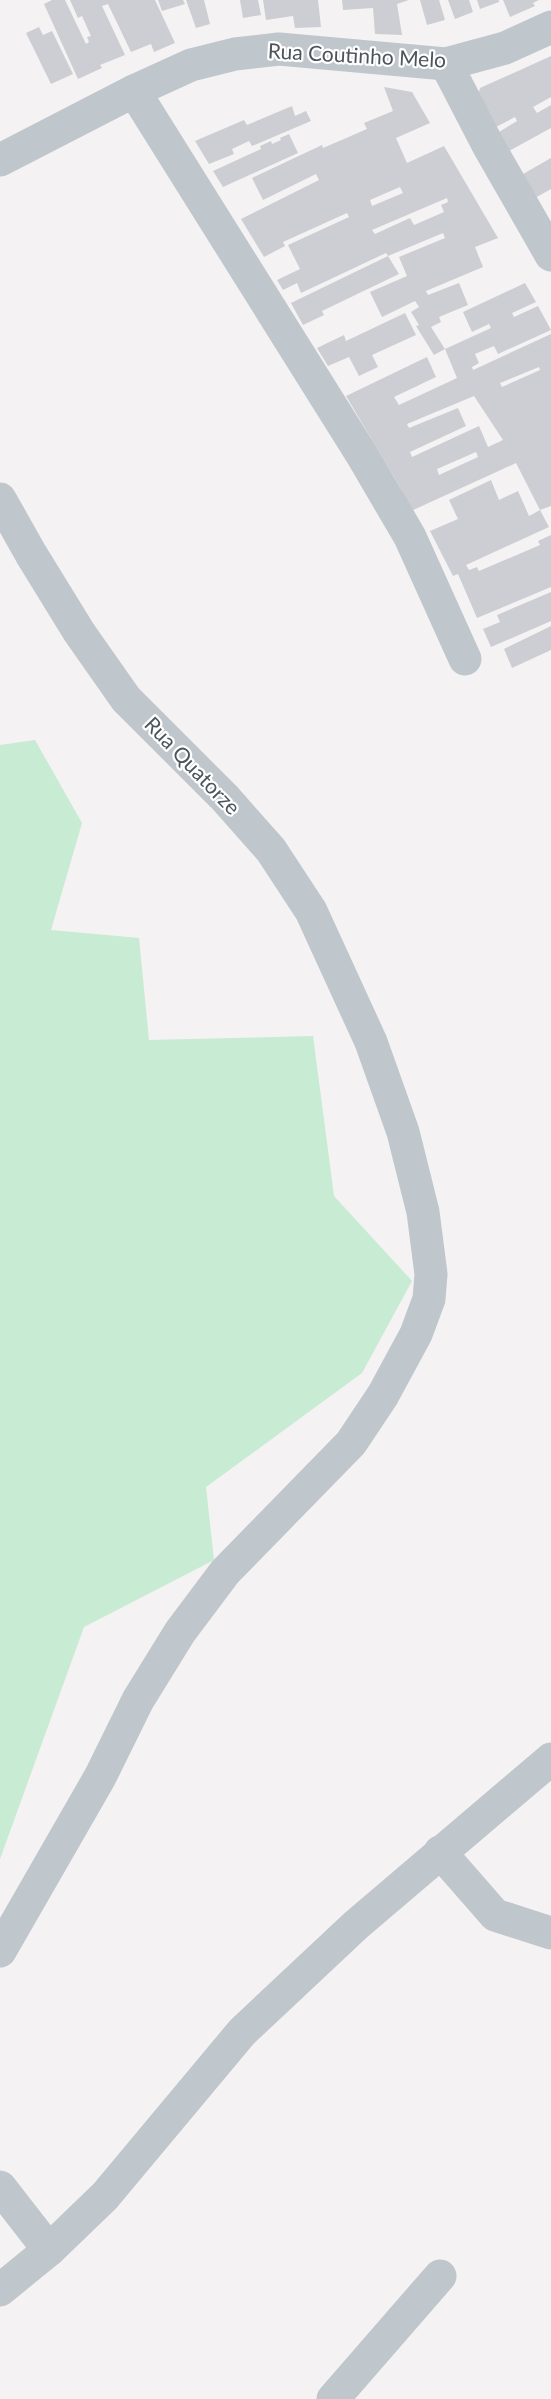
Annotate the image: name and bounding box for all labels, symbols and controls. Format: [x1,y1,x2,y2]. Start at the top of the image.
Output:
street label: Rua Coutinho Melo [267,37,447,72]
street label: Rua Quatorze [140,711,246,819]

